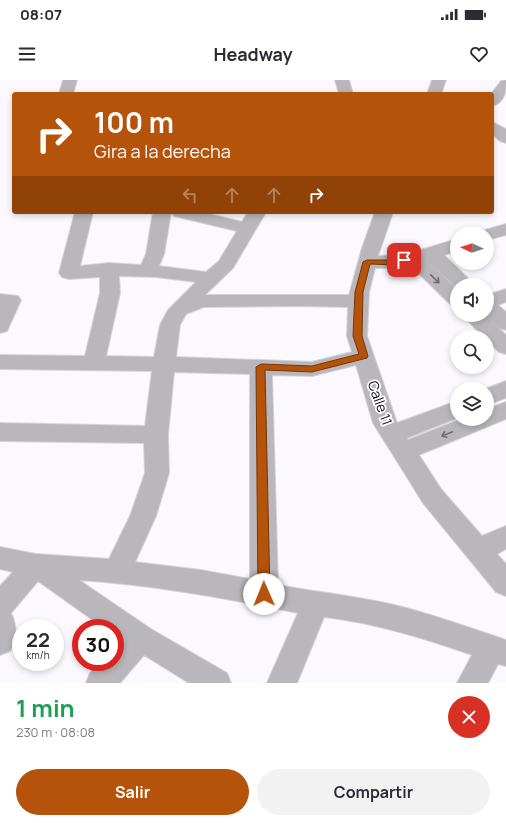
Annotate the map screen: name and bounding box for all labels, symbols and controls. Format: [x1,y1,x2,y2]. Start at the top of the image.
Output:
text: 08:07 [20,4,62,25]
text: Headway [214,42,292,66]
icon: menu [16,43,38,65]
icon: heart [468,43,490,65]
text: 100 m [94,103,174,141]
icon: right [28,108,80,160]
text: Gira a la derecha [94,139,231,163]
icon: left [179,184,201,206]
icon: ahead [221,184,243,206]
icon: ahead [263,184,285,206]
icon: right [305,184,327,206]
north arrow [450,226,494,270]
map controls [450,226,494,426]
pin [387,243,421,277]
icon: arrive [393,249,415,271]
one-way arrow [430,275,440,284]
button: sound [450,278,494,322]
button: search [450,330,494,374]
street label: Calle 11 [364,378,397,428]
button: layers [450,382,494,426]
one-way arrow [442,430,454,438]
position arrow [243,573,285,615]
speed limit sign: 30 [72,619,124,671]
text: 22 [26,626,50,653]
text: km/h [26,648,50,662]
text: 1 min [16,691,75,724]
button: close [448,696,490,738]
text: 230 m · 08:08 [16,723,95,741]
button: Salir [16,769,249,815]
button: Compartir [257,769,490,815]

